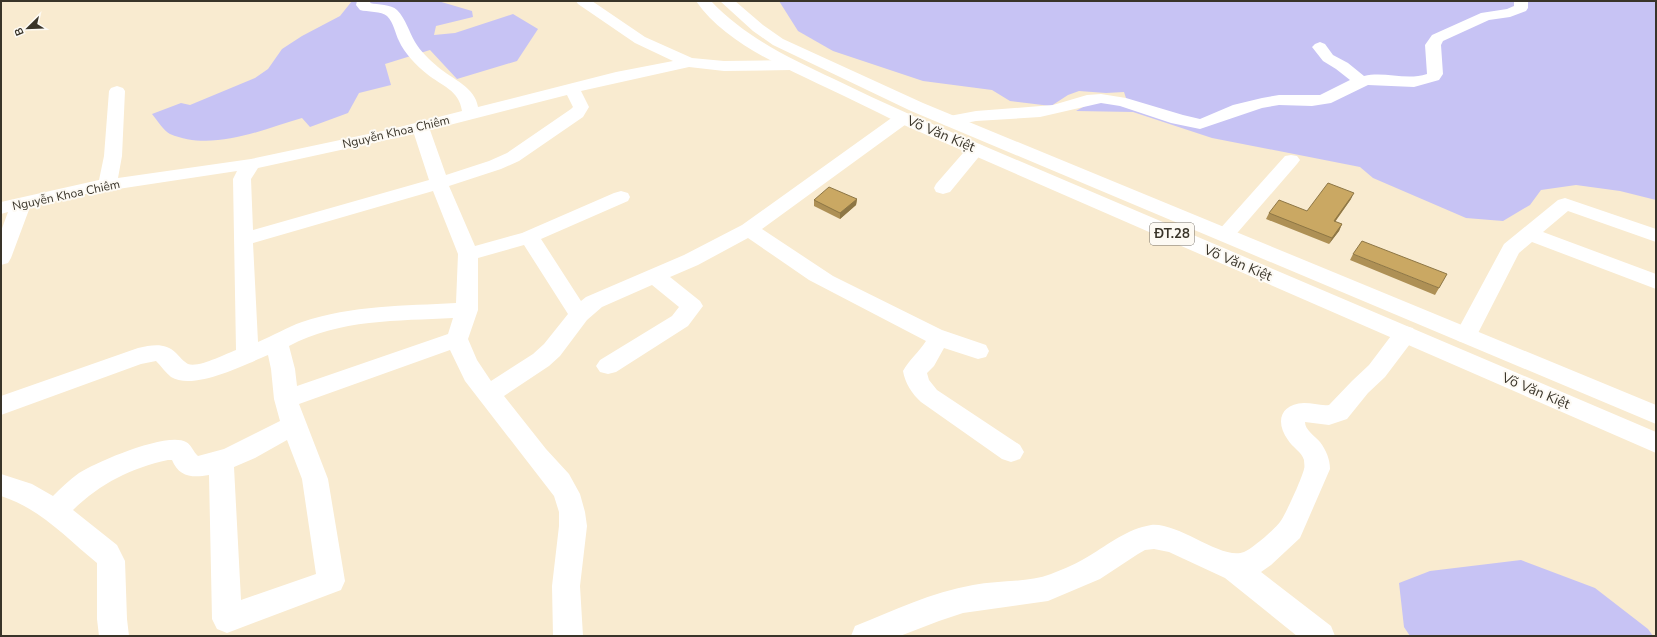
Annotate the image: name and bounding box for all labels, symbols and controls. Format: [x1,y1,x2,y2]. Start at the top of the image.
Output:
north arrow [8,8,48,48]
text: B [11,25,28,38]
street label: Võ Văn Kiệt [903,111,978,157]
street label: Nguyễn Khoa Chiêm [341,112,451,152]
street label: Nguyễn Khoa Chiêm [11,176,121,214]
road number: ĐT.28 [1150,223,1194,245]
street label: Võ Văn Kiệt [1200,240,1275,286]
street label: Võ Văn Kiệt [1498,368,1573,414]

